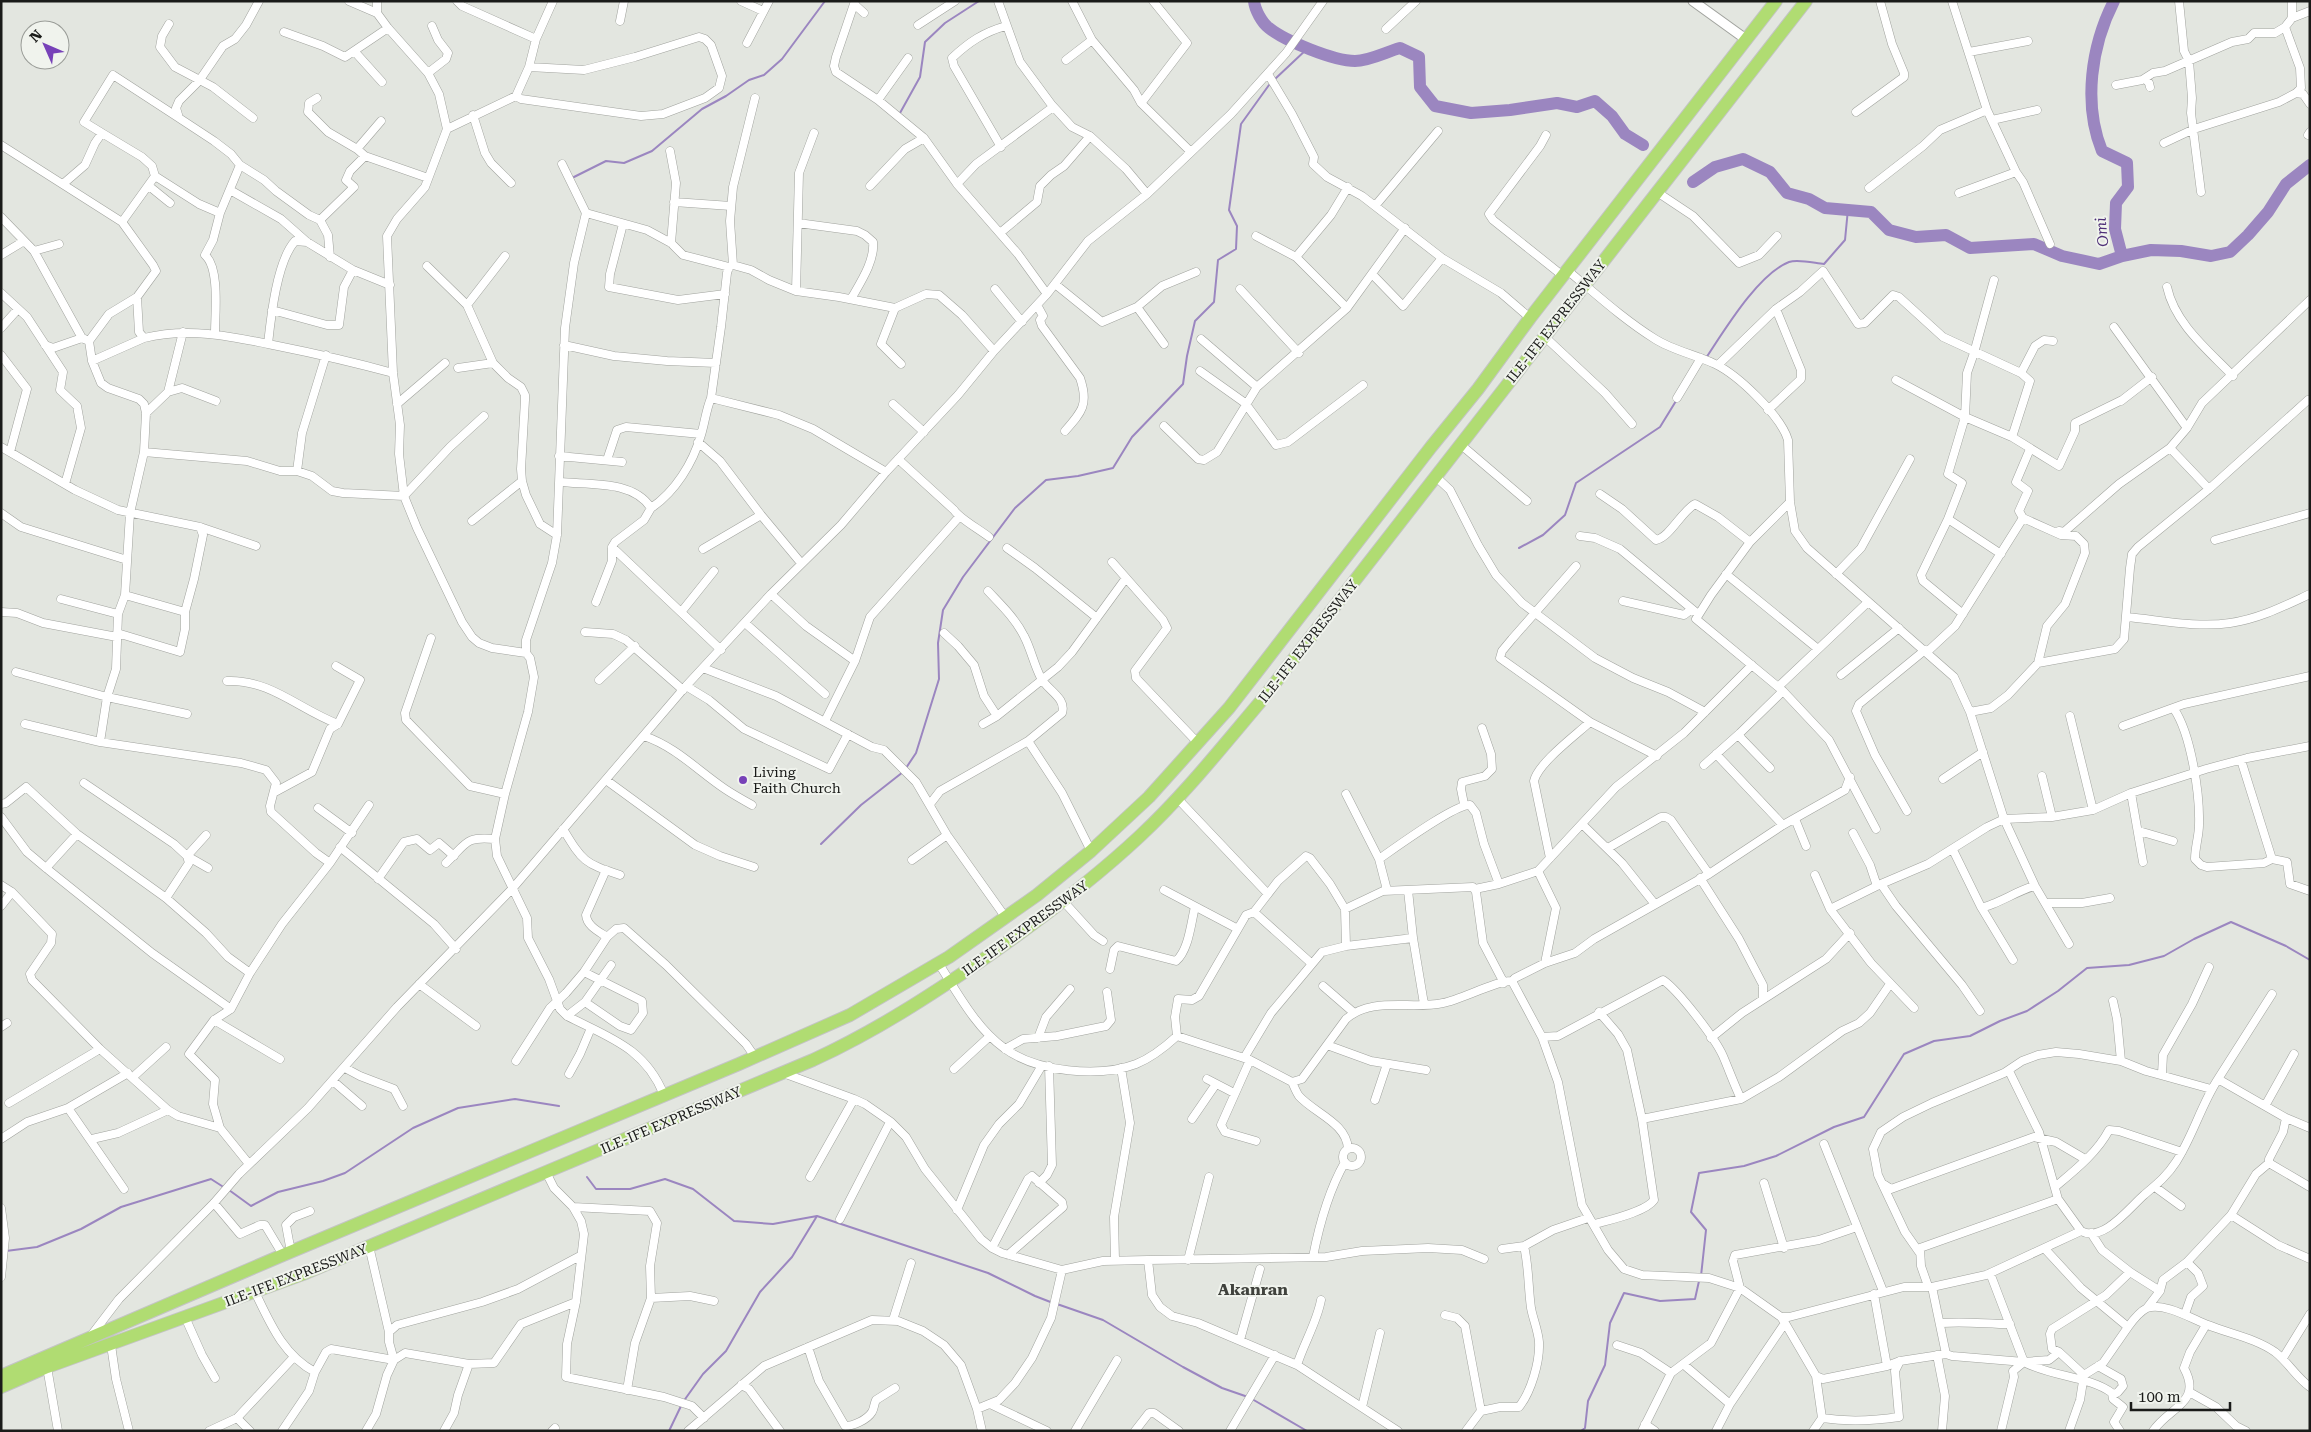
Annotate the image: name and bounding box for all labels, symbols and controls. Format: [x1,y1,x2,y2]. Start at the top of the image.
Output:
north arrow [20,20,70,70]
text: N [26,26,45,45]
water label: Omi [2091,216,2112,248]
street label: ILE-IFE EXPRESSWAY [1503,256,1609,386]
street label: ILE-IFE EXPRESSWAY [1255,576,1361,706]
place label: Living Faith Church [753,764,841,796]
marker: Living Faith Church [737,774,749,786]
street label: ILE-IFE EXPRESSWAY [959,877,1091,979]
street label: ILE-IFE EXPRESSWAY [598,1083,744,1157]
street label: ILE-IFE EXPRESSWAY [222,1240,370,1310]
district label: Akanran [1218,1280,1288,1299]
scale bar [2131,1380,2230,1412]
text: 100 m [2138,1388,2181,1406]

